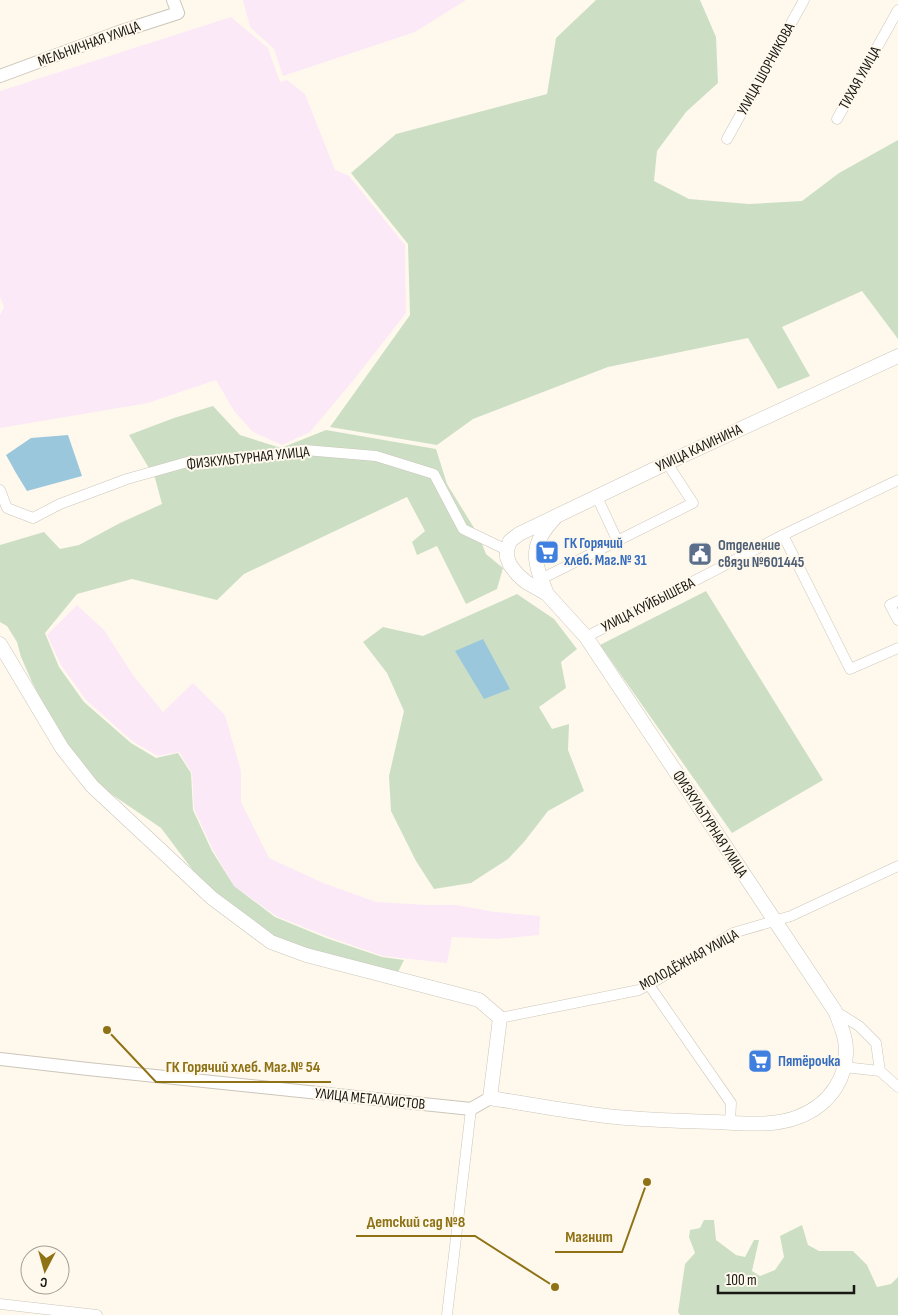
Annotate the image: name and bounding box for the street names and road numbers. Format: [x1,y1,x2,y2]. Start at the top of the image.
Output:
street label: МЕЛЬНИЧНАЯ УЛИЦА [35,17,143,71]
street label: УЛИЦА ШОРНИКОВА [733,19,799,118]
street label: ТИХАЯ УЛИЦА [835,42,885,113]
street label: УЛИЦА КАЛИНИНА [653,420,746,476]
street label: ФИЗКУЛЬТУРНАЯ УЛИЦА [185,442,311,474]
street label: УЛИЦА КУЙБЫШЕВА [598,573,698,637]
street label: ФИЗКУЛЬТУРНАЯ УЛИЦА [668,767,752,882]
street label: МОЛОДЁЖНАЯ УЛИЦА [636,925,742,995]
street label: УЛИЦА МЕТАЛЛИСТОВ [314,1084,426,1114]

